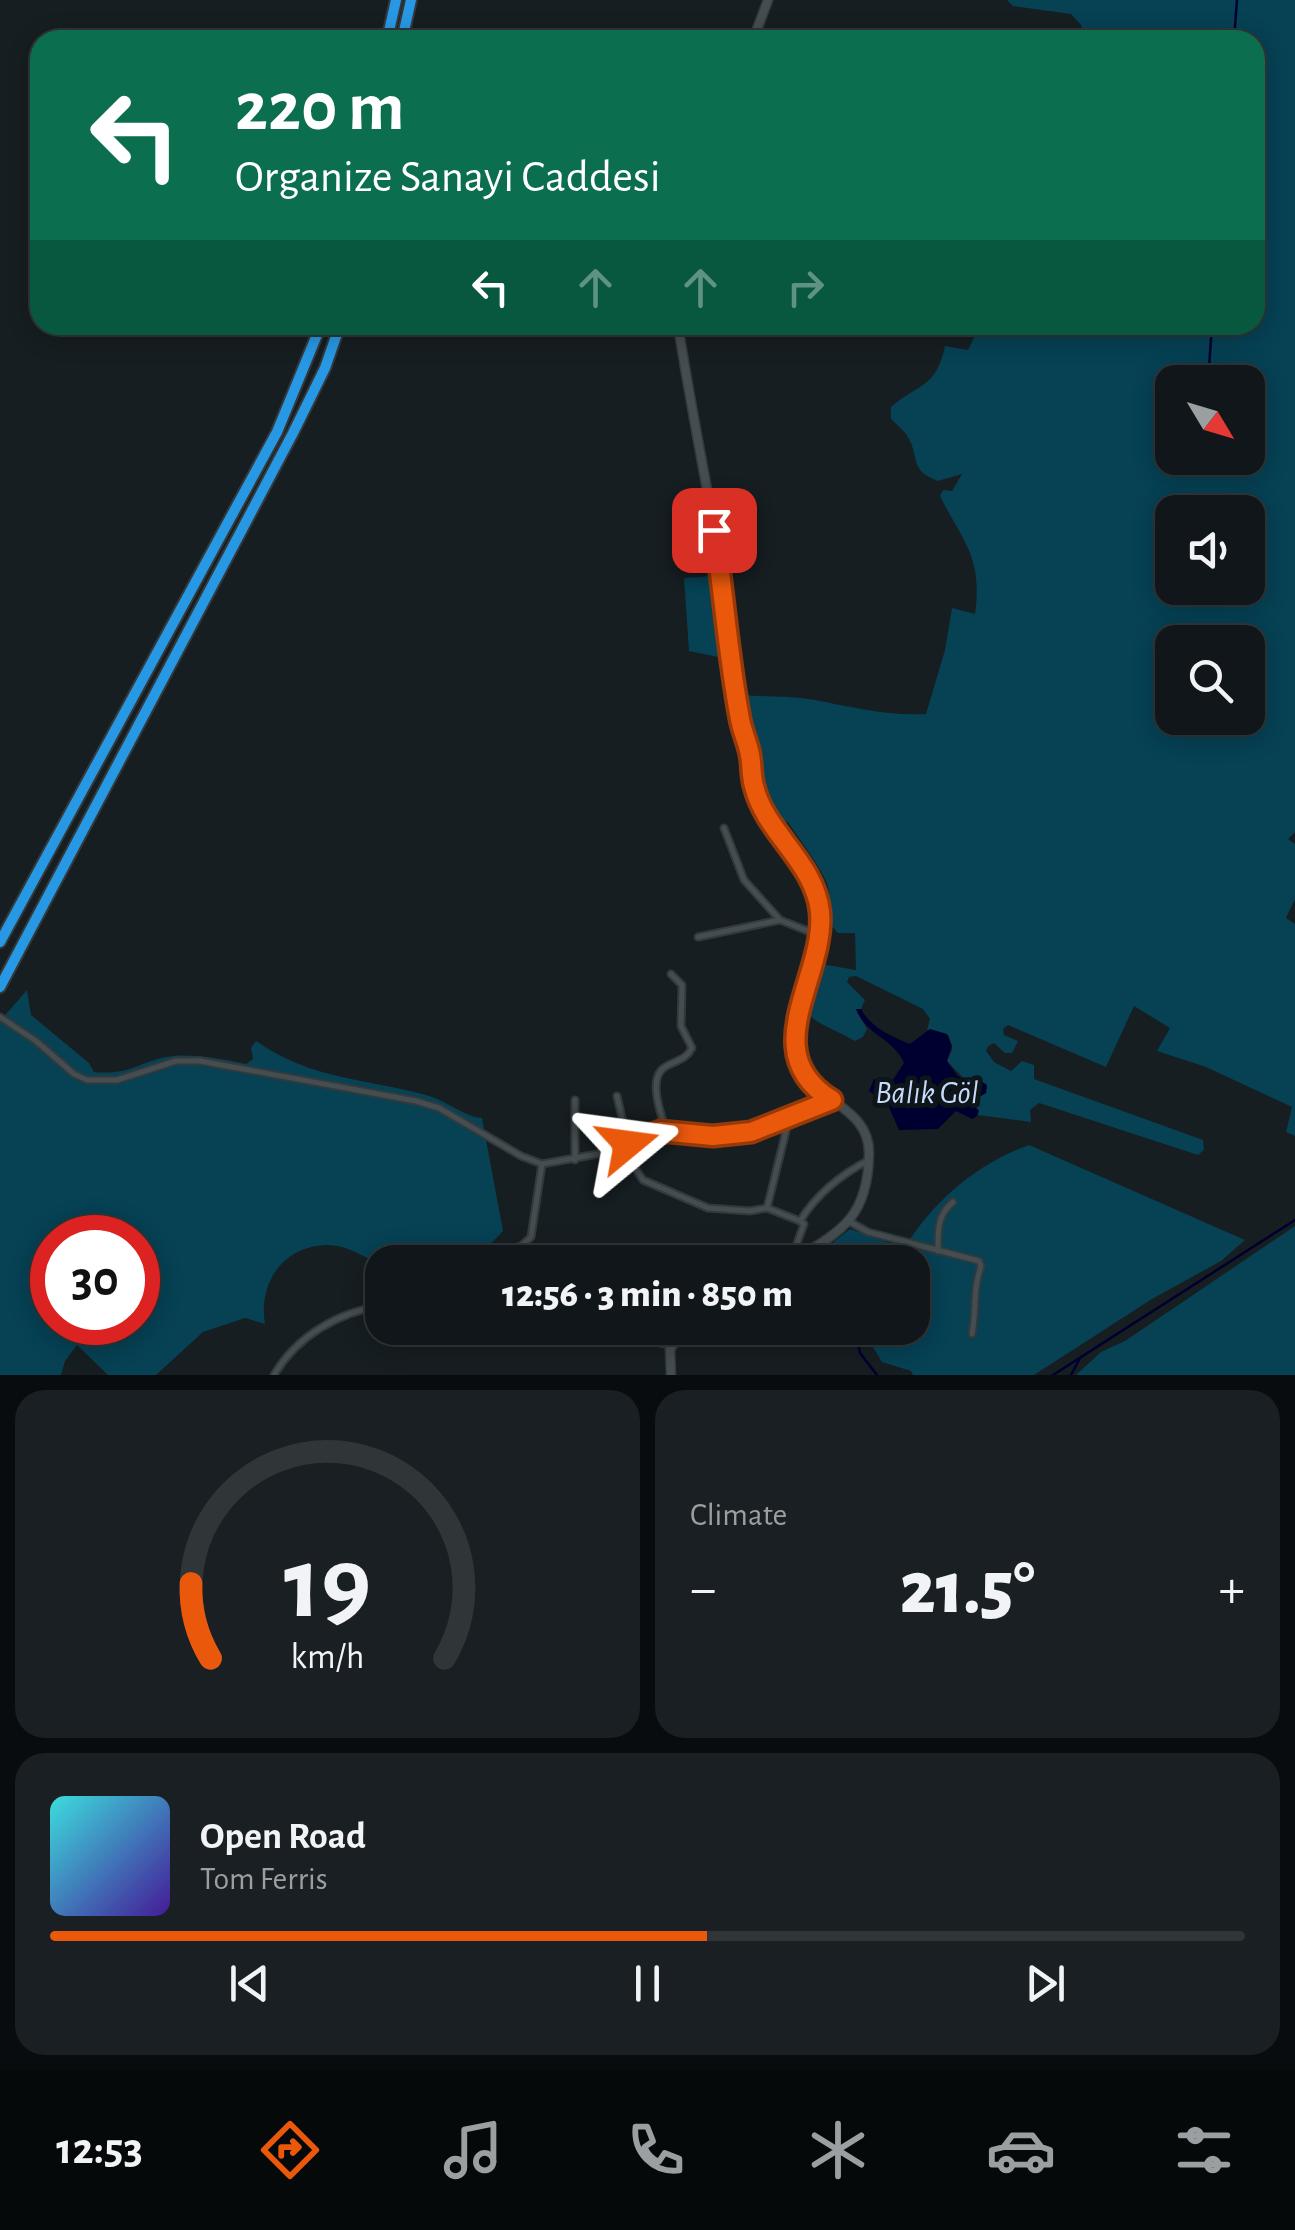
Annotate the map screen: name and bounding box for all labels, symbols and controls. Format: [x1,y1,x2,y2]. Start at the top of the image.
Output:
icon: left [70,70,200,200]
text: 220 m [235,73,404,143]
text: Organize Sanayi Caddesi [235,155,661,200]
icon: left [463,260,518,315]
icon: ahead [568,260,623,315]
icon: ahead [673,260,728,315]
icon: right [778,260,833,315]
north arrow [1155,365,1265,475]
map controls [1155,365,1265,735]
pin [672,488,757,573]
button: sound [1155,495,1265,605]
icon: arrive [687,503,742,558]
button: search [1155,625,1265,735]
water label: Balık Göl [875,1077,979,1109]
position arrow [576,1092,680,1196]
speed limit sign: 30 [30,1215,160,1345]
text: 12:56 · 3 min · 850 m [502,1276,793,1314]
text: Climate [690,1499,787,1531]
text: 19 [284,1533,371,1637]
text: 21.5° [900,1552,1035,1627]
text: − [690,1562,716,1617]
text: + [1219,1562,1245,1617]
text: km/h [291,1639,364,1675]
text: Open Road [200,1818,366,1856]
text: Tom Ferris [200,1863,328,1895]
icon: previous [222,1956,277,2011]
icon: pause [620,1956,675,2011]
icon: next [1018,1956,1073,2011]
icon: directions [255,2115,325,2185]
icon: music [438,2115,508,2185]
icon: phone [621,2115,691,2185]
icon: climate [803,2115,873,2185]
icon: car [986,2115,1056,2185]
icon: filters [1169,2115,1239,2185]
text: 12:53 [56,2127,143,2172]

